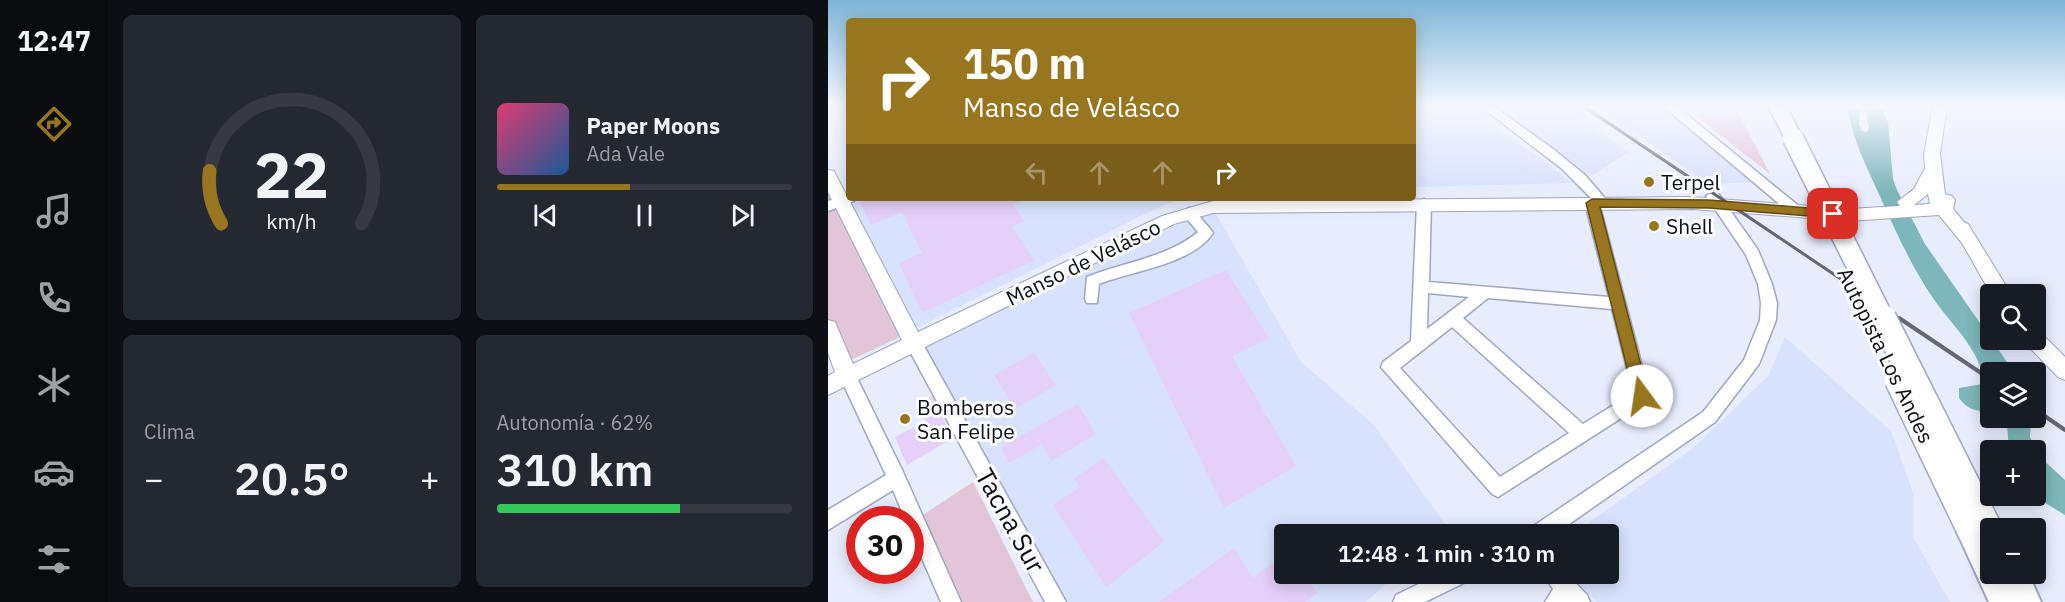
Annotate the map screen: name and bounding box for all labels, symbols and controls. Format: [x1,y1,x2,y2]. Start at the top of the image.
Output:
text: 12:47 [17,23,91,58]
text: 150 m [963,36,1086,91]
icon: right [864,42,942,120]
text: Manso de Velásco [963,89,1180,124]
icon: directions [33,103,75,145]
text: Paper Moons [587,111,720,140]
text: 22 [254,135,329,216]
text: Ada Vale [587,140,665,167]
icon: left [1020,156,1053,189]
icon: ahead [1083,156,1116,189]
icon: ahead [1146,156,1179,189]
icon: right [1209,156,1242,189]
place label: Terpel [1661,168,1721,196]
marker: Terpel [1642,175,1656,189]
pin [1807,188,1858,239]
icon: music [33,190,75,232]
icon: arrive [1816,197,1849,230]
icon: previous [529,199,562,232]
icon: pause [628,199,661,232]
icon: next [726,199,759,232]
text: km/h [267,208,317,236]
street label: Manso de Velásco [1001,212,1165,312]
place label: Shell [1666,212,1713,240]
marker: Shell [1647,219,1661,233]
street label: Autopista Los Andes [1831,263,1941,447]
icon: phone [33,277,75,319]
map controls [1980,284,2046,584]
button: search [1980,284,2046,350]
button: layers [1980,362,2046,428]
icon: climate [33,364,75,406]
position arrow [1610,364,1674,428]
place label: Bomberos San Felipe [917,393,1015,445]
text: Autonomía · 62% [497,409,653,436]
marker: Bomberos San Felipe [898,412,912,426]
text: Clima [144,418,195,445]
text: 310 km [497,440,653,498]
button: + [1980,440,2046,506]
text: 20.5° [234,449,350,507]
icon: car [33,451,75,493]
text: − [144,457,164,500]
text: + [420,457,440,500]
street label: Tacna Sur [968,462,1054,579]
speed limit sign: 30 [846,506,924,584]
button: − [1980,518,2046,584]
icon: filters [33,538,75,580]
text: 12:48 · 1 min · 310 m [1338,539,1555,568]

